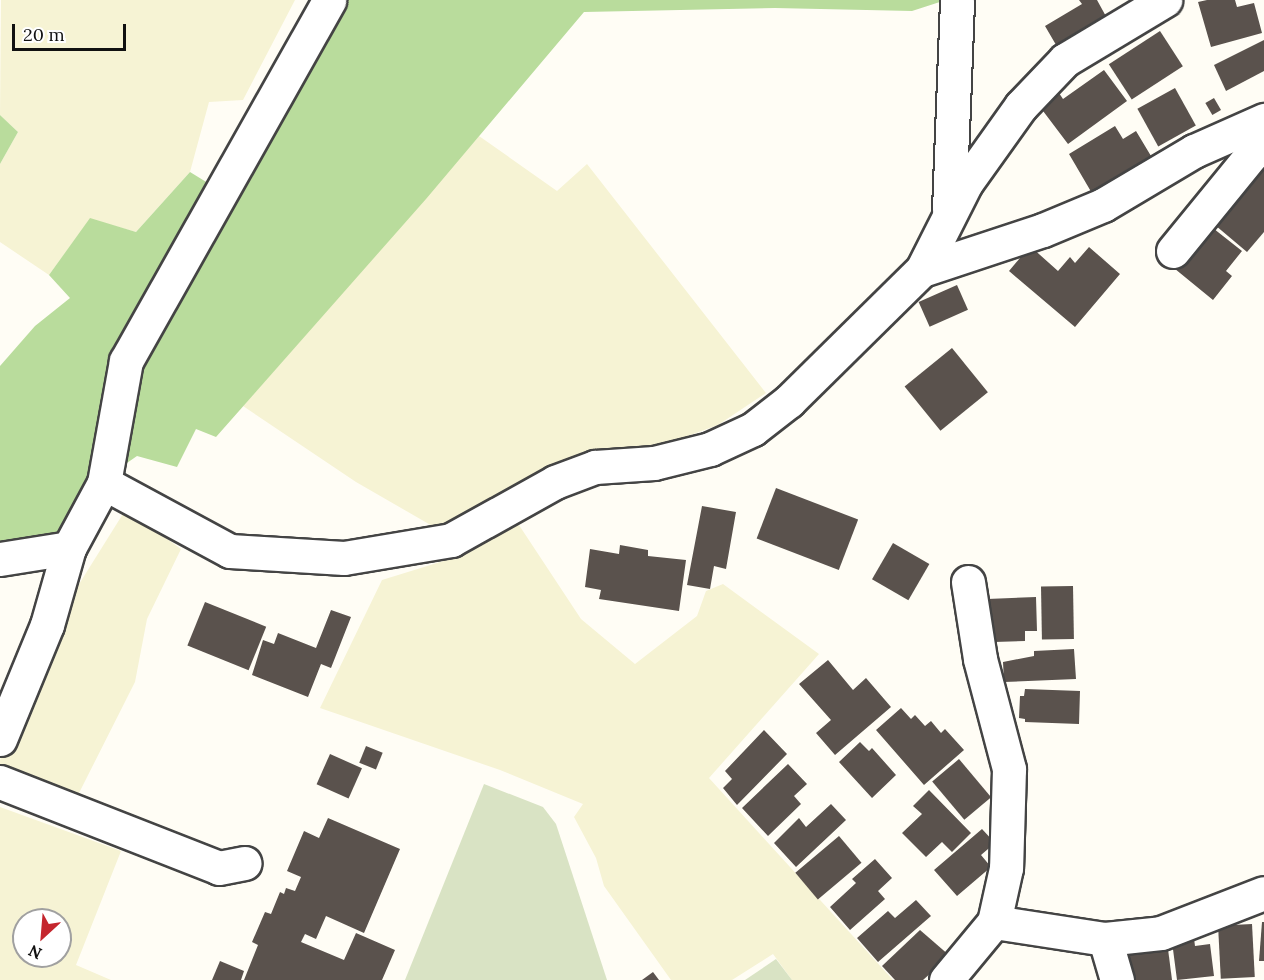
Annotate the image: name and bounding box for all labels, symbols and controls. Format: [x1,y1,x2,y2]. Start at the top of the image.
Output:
scale bar [15,12,129,50]
text: 20 m [23,23,65,46]
north arrow [12,908,72,968]
text: N [25,941,45,964]

